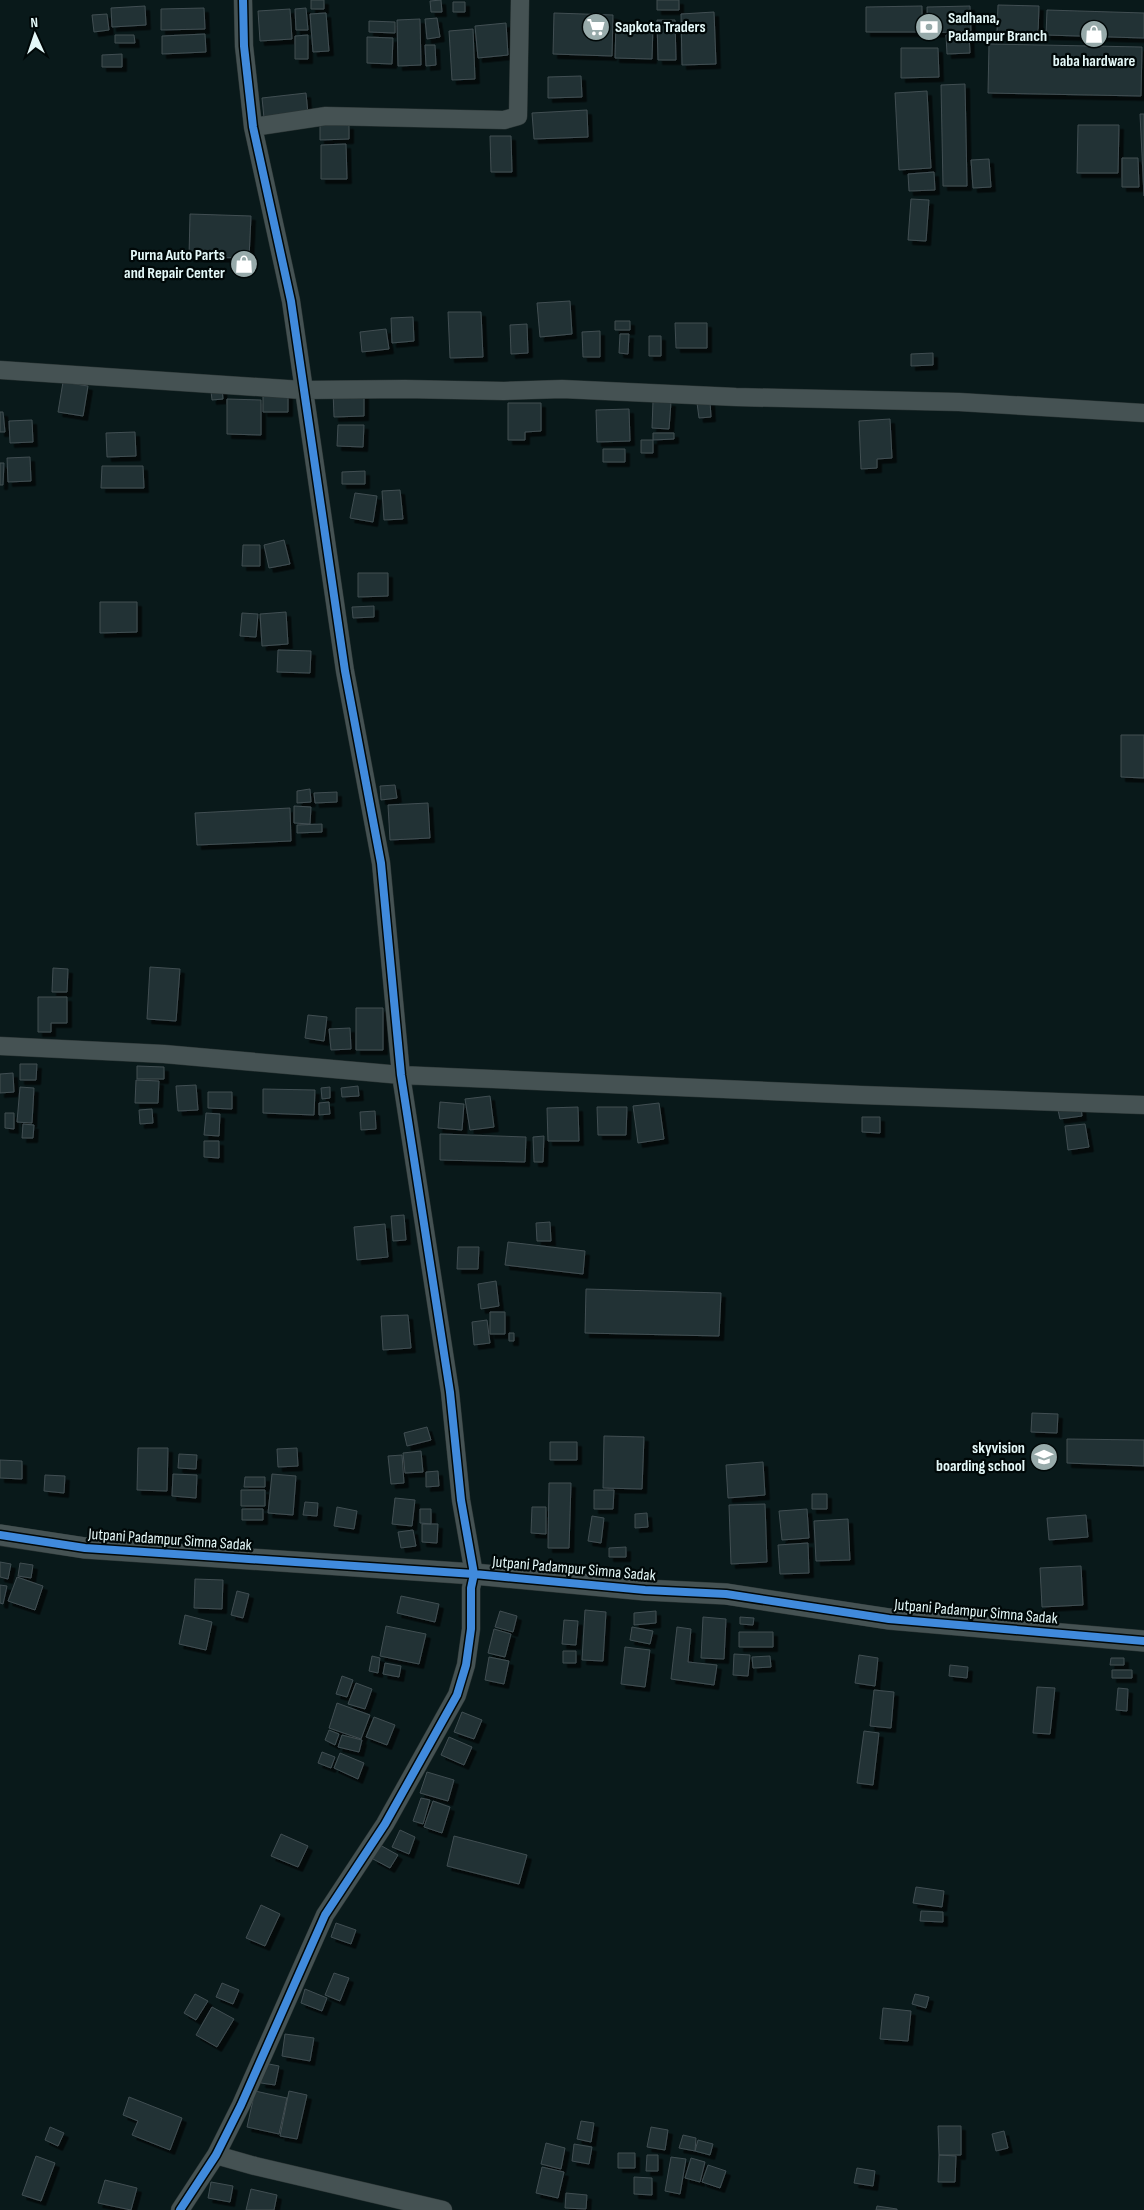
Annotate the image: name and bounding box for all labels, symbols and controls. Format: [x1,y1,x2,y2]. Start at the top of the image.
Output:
place label: Sadhana, Padampur Branch [948,9,1047,46]
north arrow [10,10,60,60]
supermarket icon: Sapkota Traders [581,12,611,42]
bank icon: Sadhana, Padampur Branch [914,12,944,42]
text: N [30,14,39,31]
place label: Sapkota Traders [615,18,706,37]
shop icon: baba hardware [1079,19,1109,49]
place label: baba hardware [1053,52,1135,71]
place label: Purna Auto Parts and Repair Center [124,246,225,283]
shop icon: Purna Auto Parts and Repair Center [229,249,259,279]
place label: skyvision boarding school [936,1439,1025,1476]
school or university icon: skyvision boarding school [1029,1442,1059,1472]
street label: Jutpani Padampur Simna Sadak [87,1525,252,1555]
street label: Jutpani Padampur Simna Sadak [491,1552,656,1586]
street label: Jutpani Padampur Simna Sadak [893,1595,1058,1629]

